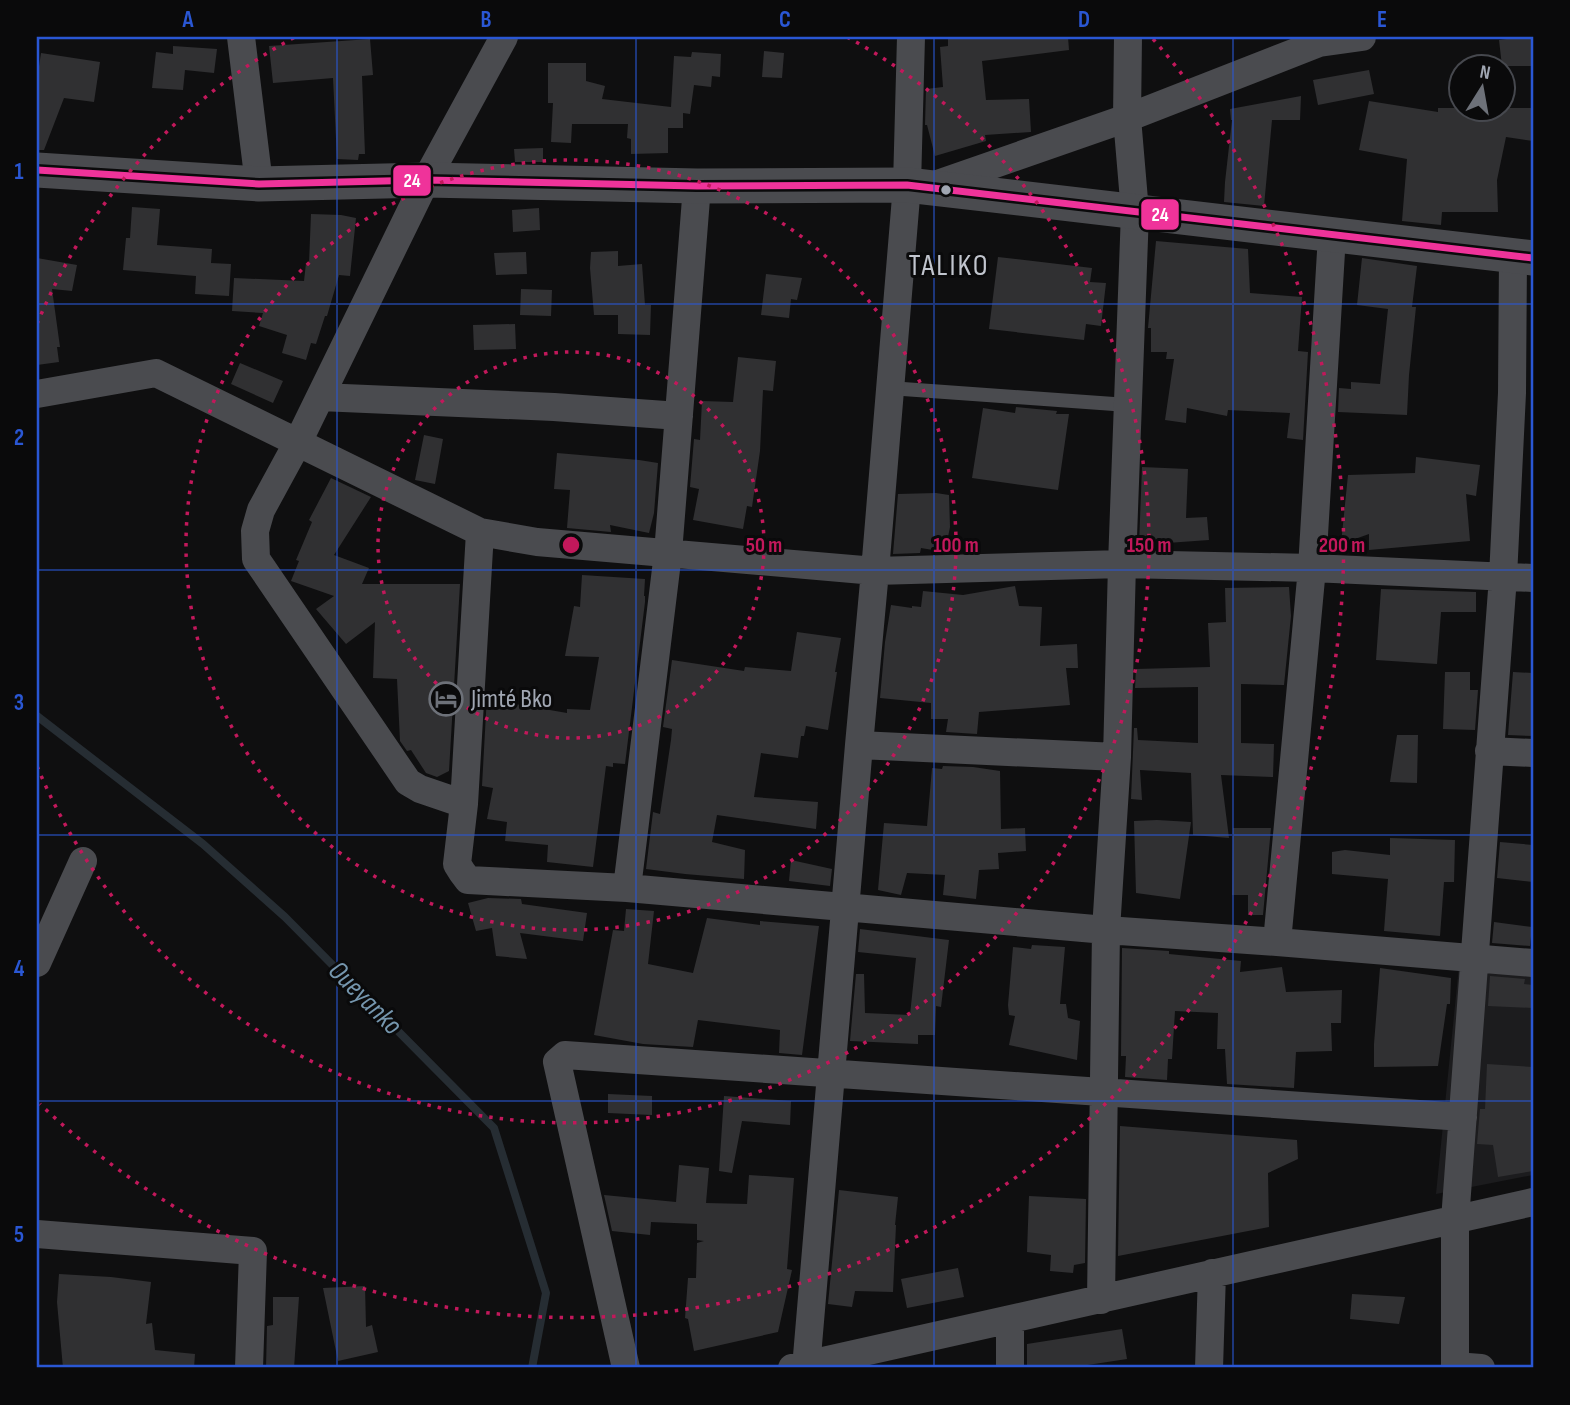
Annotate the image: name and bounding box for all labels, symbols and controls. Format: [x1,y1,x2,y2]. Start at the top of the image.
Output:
text: A [182,6,195,34]
text: B [481,6,492,34]
text: C [779,6,791,34]
text: D [1078,6,1090,34]
text: E [1377,6,1387,34]
north arrow [1448,52,1518,122]
text: N [1478,61,1492,85]
text: 1 [14,158,24,186]
line badge: 24 [392,164,432,197]
text: 24 [403,170,421,193]
unlabelled marker [939,183,953,197]
line badge: 24 [1140,198,1180,231]
text: 24 [1151,204,1169,227]
district label: TALIKO [909,248,989,284]
text: 2 [14,424,24,452]
centre of rings [559,533,583,557]
text: 50 m [746,533,782,558]
text: 100 m [933,533,979,558]
text: 150 m [1127,533,1171,558]
text: 200 m [1319,533,1365,558]
hotel icon: Jimté Bko [427,680,465,718]
place label: Jimté Bko [470,684,552,715]
text: 3 [14,689,24,717]
water label: Oueyanko [321,954,409,1042]
text: 4 [14,955,25,983]
text: 5 [14,1221,24,1249]

